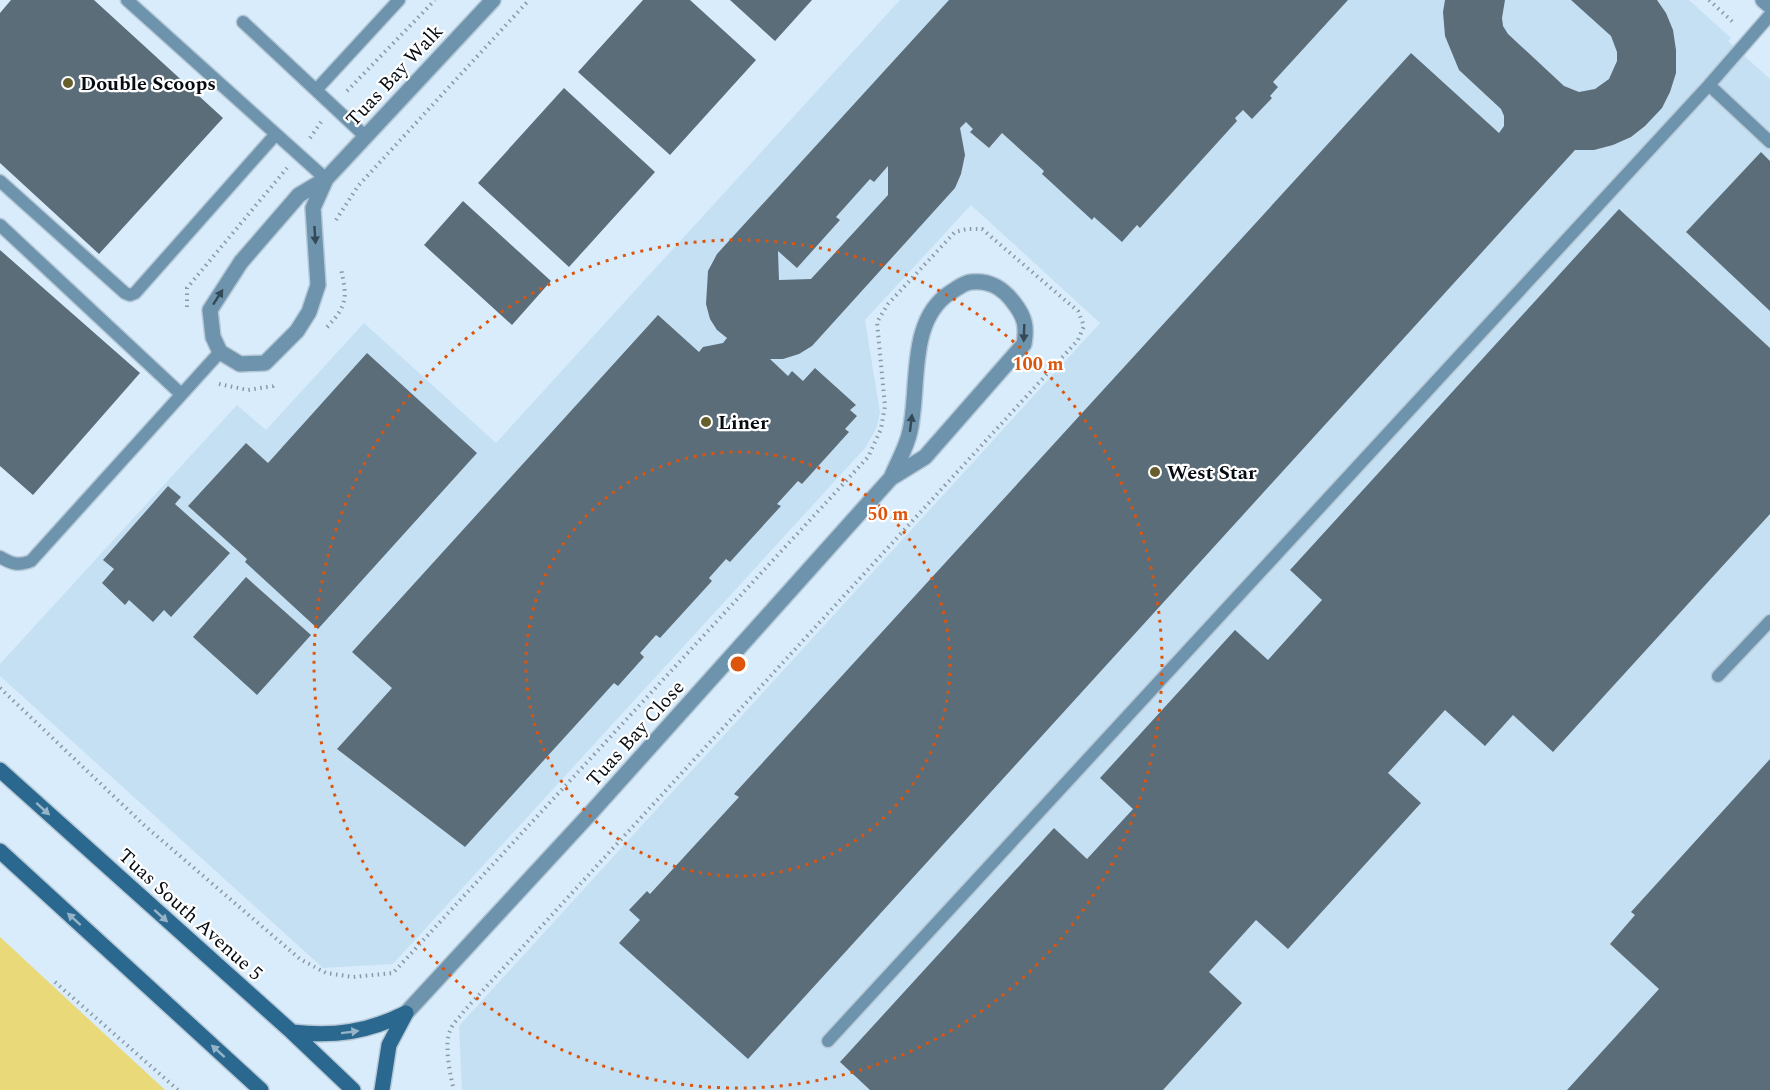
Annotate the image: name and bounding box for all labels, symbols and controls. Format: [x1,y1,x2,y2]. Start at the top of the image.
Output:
street label: Tuas Bay Walk [339,17,450,134]
place label: Double Scoops [80,69,216,99]
marker: Double Scoops [61,76,75,90]
one-way arrow [310,225,320,244]
one-way arrow [212,290,224,306]
one-way arrow [1020,323,1029,342]
text: 100 m [1012,351,1064,378]
place label: Liner [718,408,769,438]
one-way arrow [906,414,916,433]
marker: Liner [699,415,713,429]
place label: West Star [1167,458,1257,488]
marker: West Star [1148,465,1162,479]
text: 50 m [868,501,908,528]
centre of rings [728,654,748,674]
street label: Tuas Bay Close [579,674,692,794]
one-way arrow [36,802,50,816]
street label: Tuas South Avenue 5 [111,841,269,988]
one-way arrow [153,909,168,922]
one-way arrow [67,913,82,926]
one-way arrow [340,1027,359,1036]
one-way arrow [211,1044,225,1058]

